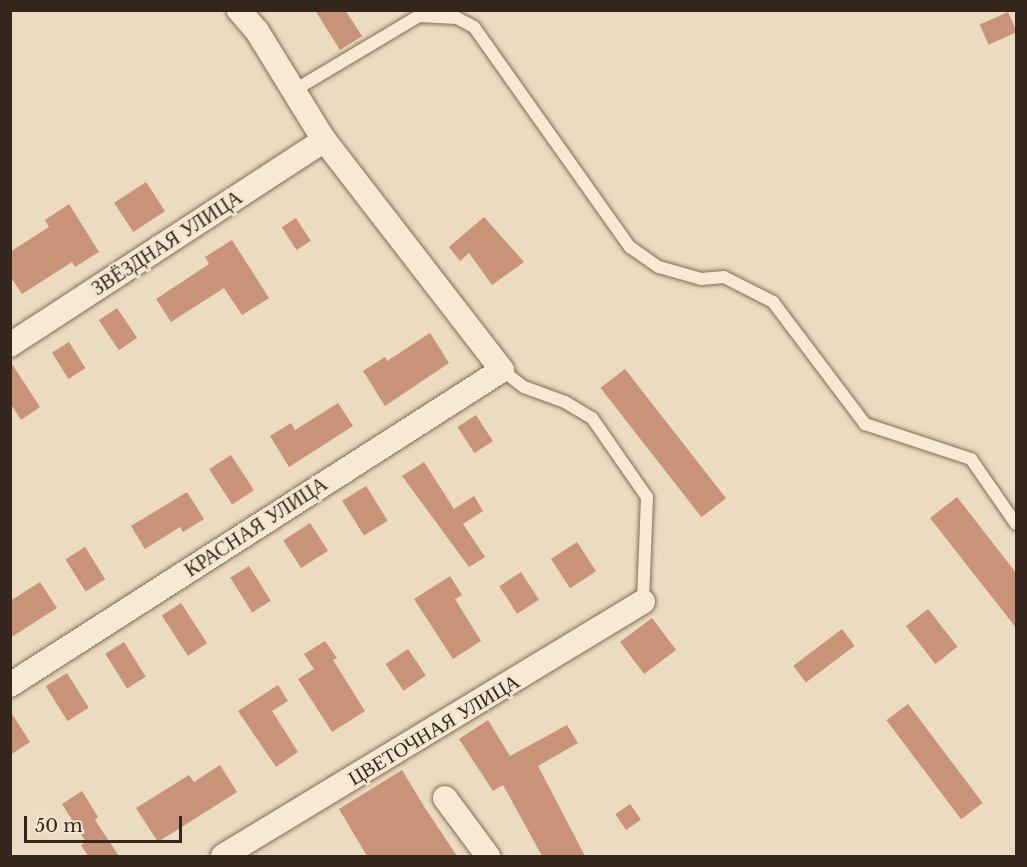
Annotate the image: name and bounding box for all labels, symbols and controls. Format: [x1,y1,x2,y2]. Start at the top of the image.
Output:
street label: ЗВЁЗДНАЯ УЛИЦА [87,185,247,301]
street label: КРАСНАЯ УЛИЦА [180,472,332,582]
street label: ЦВЕТОЧНАЯ УЛИЦА [344,669,524,791]
scale bar [27,804,184,842]
text: 50 m [35,815,83,837]

